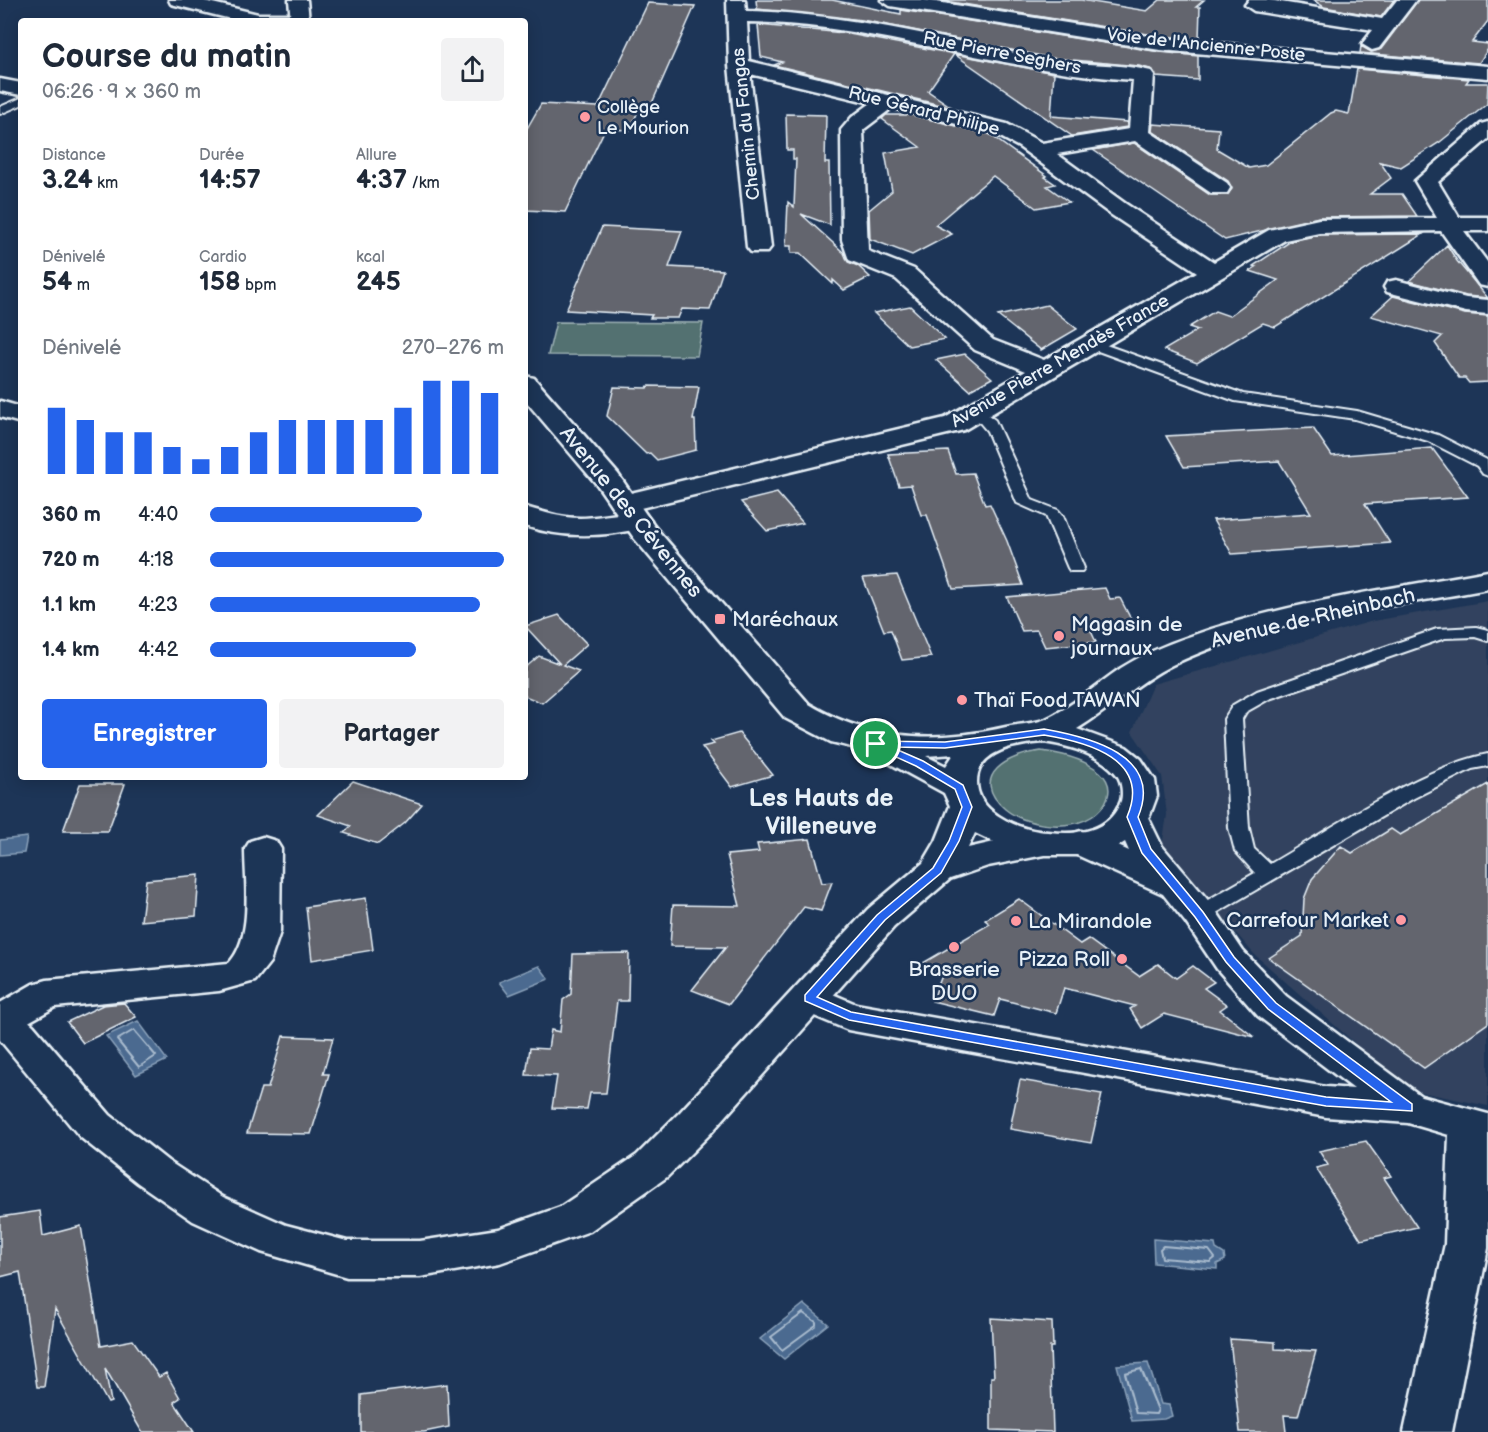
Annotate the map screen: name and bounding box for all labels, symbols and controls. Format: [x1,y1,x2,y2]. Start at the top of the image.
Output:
street label: Voie de l'Ancienne Poste [1106,24,1307,66]
street label: Rue Pierre Seghers [921,27,1083,79]
text: Course du matin [42,37,291,77]
button: share [441,38,504,101]
street label: Chemin du Fangas [728,47,764,201]
text: 06:26 · 9 × 360 m [42,80,201,104]
street label: Rue Gérard Philipe [846,82,1002,140]
place label: Collège Le Mourion [597,97,689,139]
marker: Collège Le Mourion [578,110,592,124]
text: Distance [42,146,106,165]
text: Durée [199,146,244,165]
text: Allure [356,146,397,165]
text: 3.24 [42,165,93,196]
text: 14:57 [199,165,261,196]
text: 4:37 [356,165,407,196]
text: km [93,174,118,193]
text: /km [407,174,440,193]
text: Dénivelé [42,248,105,267]
text: Cardio [199,248,247,267]
text: kcal [356,248,385,267]
text: 54 [42,267,72,298]
text: 158 [199,267,241,298]
text: 245 [356,267,401,298]
text: m [72,276,90,295]
text: bpm [241,276,276,295]
street label: Avenue Pierre Mendès France [947,290,1173,432]
text: Dénivelé [42,336,121,360]
text: 270–276 m [402,336,504,360]
street label: Avenue des Cévennes [554,421,708,603]
text: 360 m [42,503,101,527]
text: 4:40 [138,503,178,527]
text: 720 m [42,548,100,572]
text: 4:18 [138,548,174,572]
street label: Avenue de Rheinbach [1208,582,1418,654]
text: 1.1 km [42,593,96,617]
text: 4:23 [138,593,178,617]
place label: Maréchaux [732,607,838,632]
marker: Maréchaux [713,612,727,626]
place label: Magasin de journaux [1070,612,1182,661]
marker: Magasin de journaux [1052,629,1066,643]
text: 1.4 km [42,638,100,662]
text: 4:42 [138,638,178,662]
place label: Thaï Food TAWAN [974,688,1141,713]
marker: Thaï Food TAWAN [955,693,969,707]
button: Enregistrer [42,699,267,768]
button: Partager [279,699,504,768]
pin [850,718,901,769]
icon: arrive [859,727,892,760]
district label: Les Hauts de Villeneuve [749,784,894,841]
place label: Carrefour Market [1226,908,1390,933]
place label: La Mirandole [1028,909,1152,934]
marker: Carrefour Market [1394,913,1408,927]
marker: La Mirandole [1009,914,1023,928]
marker: Brasserie DUO [947,940,961,954]
place label: Pizza Roll [1018,947,1110,972]
marker: Pizza Roll [1115,952,1129,966]
place label: Brasserie DUO [908,957,1000,1006]

